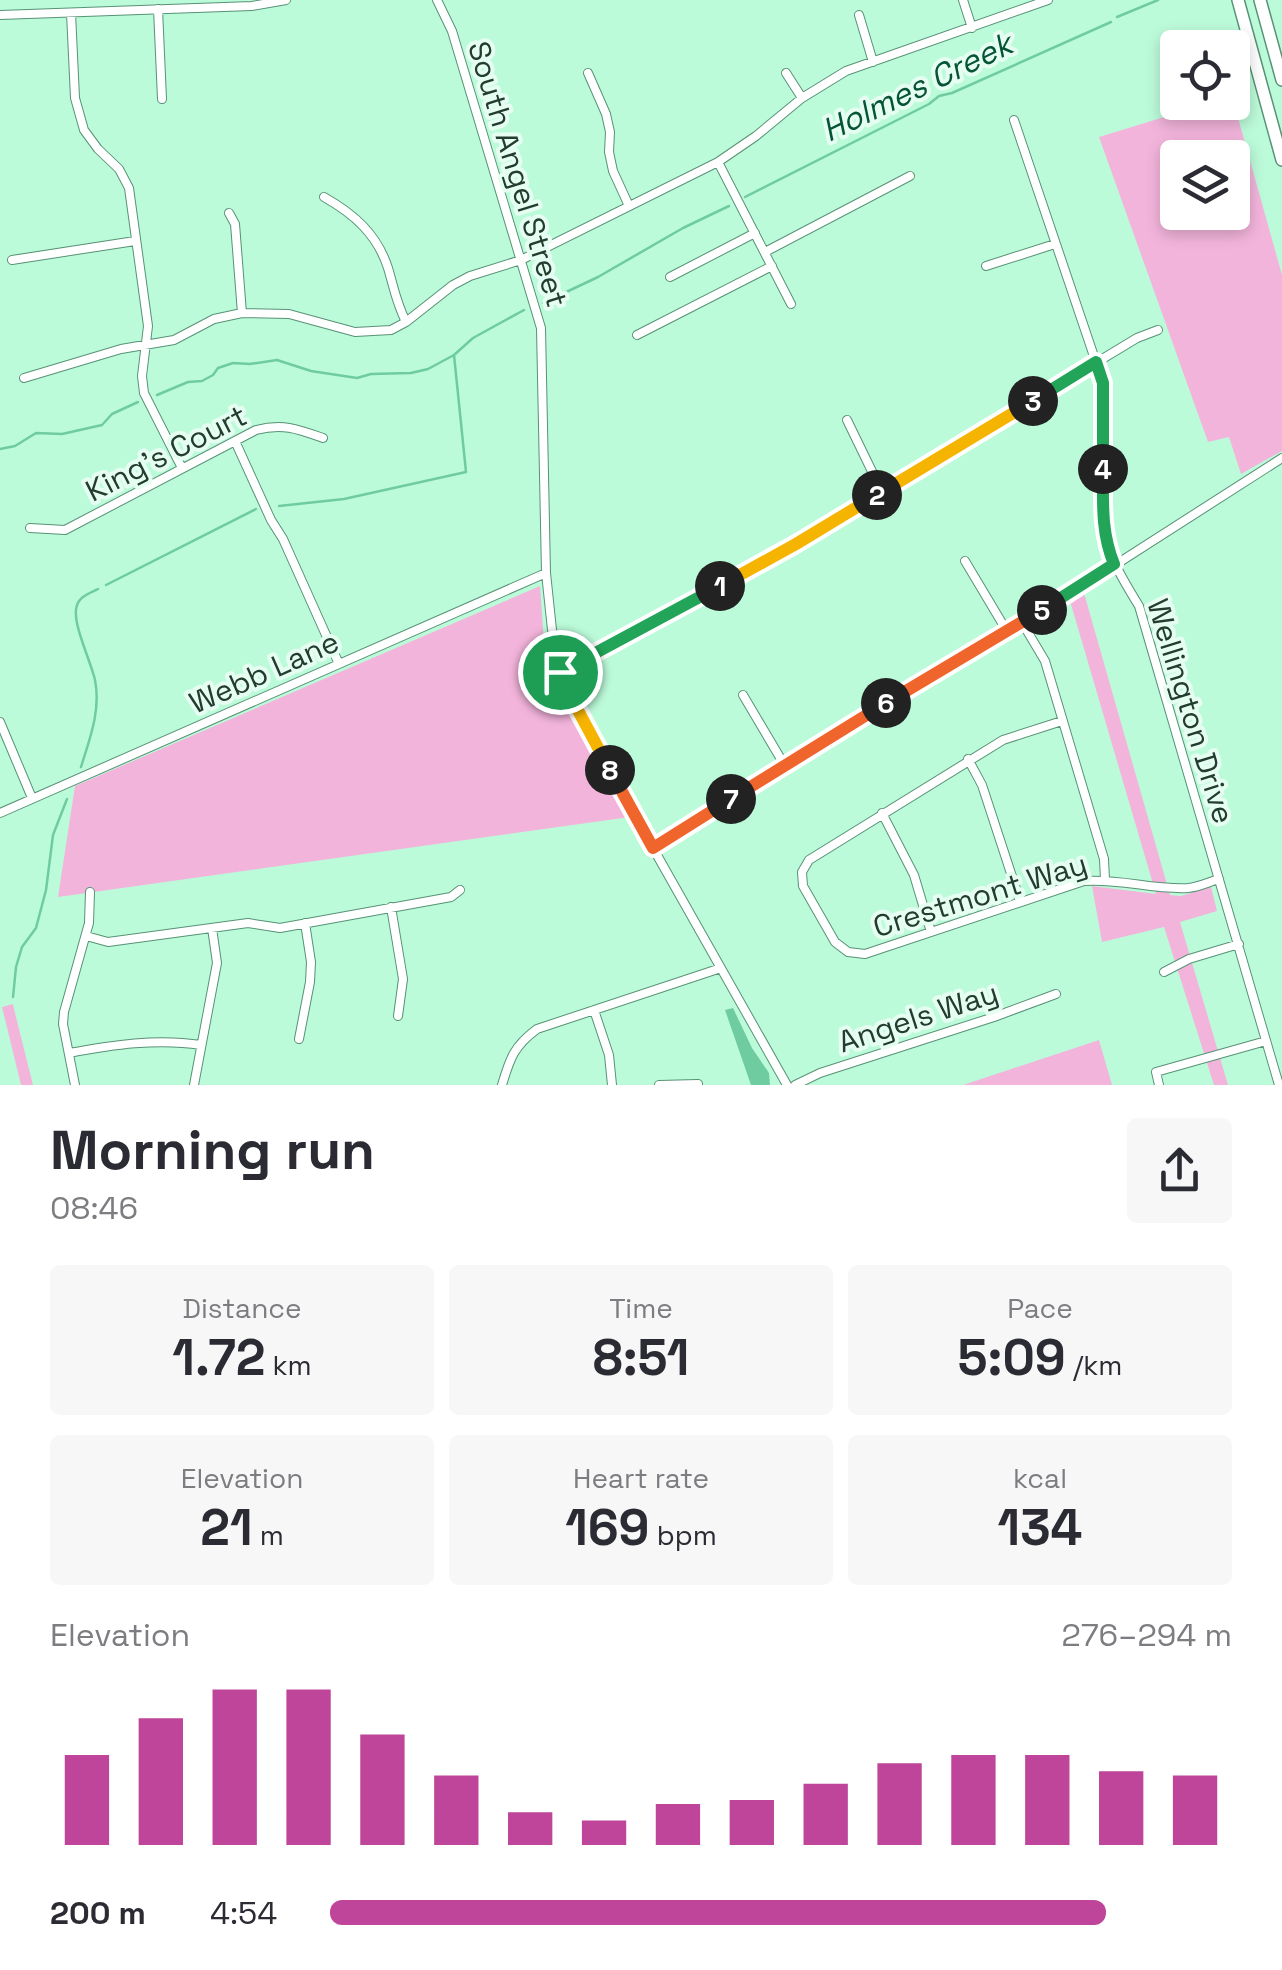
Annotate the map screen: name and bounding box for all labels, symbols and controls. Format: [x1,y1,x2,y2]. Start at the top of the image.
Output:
water label: Holmes Creek [815,22,1022,150]
map controls [1160,30,1250,230]
button: locate [1160,30,1250,120]
street label: South Angel Street [459,36,577,312]
button: layers [1160,140,1250,230]
pin: 3 [1008,376,1058,426]
text: 3 [1024,383,1042,419]
street label: King's Court [79,396,253,510]
pin: 4 [1078,444,1128,494]
text: 4 [1094,451,1112,487]
pin: 2 [852,470,902,520]
text: 2 [869,477,885,513]
pin: 1 [695,561,745,611]
text: 1 [714,568,726,604]
pin: 5 [1017,585,1067,635]
text: 5 [1034,592,1050,628]
street label: Wellington Drive [1138,594,1244,828]
street label: Webb Lane [183,622,345,722]
pin [518,630,603,715]
icon: arrive [533,645,588,700]
pin: 6 [861,678,911,728]
text: 6 [877,685,895,721]
pin: 8 [585,745,635,795]
text: 8 [602,752,618,788]
pin: 7 [706,774,756,824]
text: 7 [723,781,739,817]
street label: Crestmont Way [868,844,1092,946]
street label: Angels Way [833,973,1003,1061]
text: Morning run [50,1115,375,1185]
button: share [1127,1118,1232,1223]
text: 08:46 [50,1188,138,1228]
text: Distance [182,1290,302,1326]
text: Time [609,1290,673,1326]
text: Pace [1007,1290,1073,1326]
text: 1.72 [172,1326,265,1390]
text: 8:51 [593,1326,689,1390]
text: 5:09 [958,1326,1066,1390]
text: km [265,1347,312,1383]
text: /km [1066,1347,1122,1383]
text: Elevation [181,1460,303,1496]
text: Heart rate [573,1460,709,1496]
text: kcal [1013,1460,1067,1496]
text: 21 [200,1496,253,1560]
text: 169 [565,1496,650,1560]
text: 134 [998,1496,1082,1560]
text: m [253,1517,284,1553]
text: bpm [650,1517,717,1553]
text: Elevation [50,1615,190,1655]
text: 276–294 m [1062,1615,1232,1655]
text: 200 m [50,1893,146,1933]
text: 4:54 [210,1893,277,1933]

